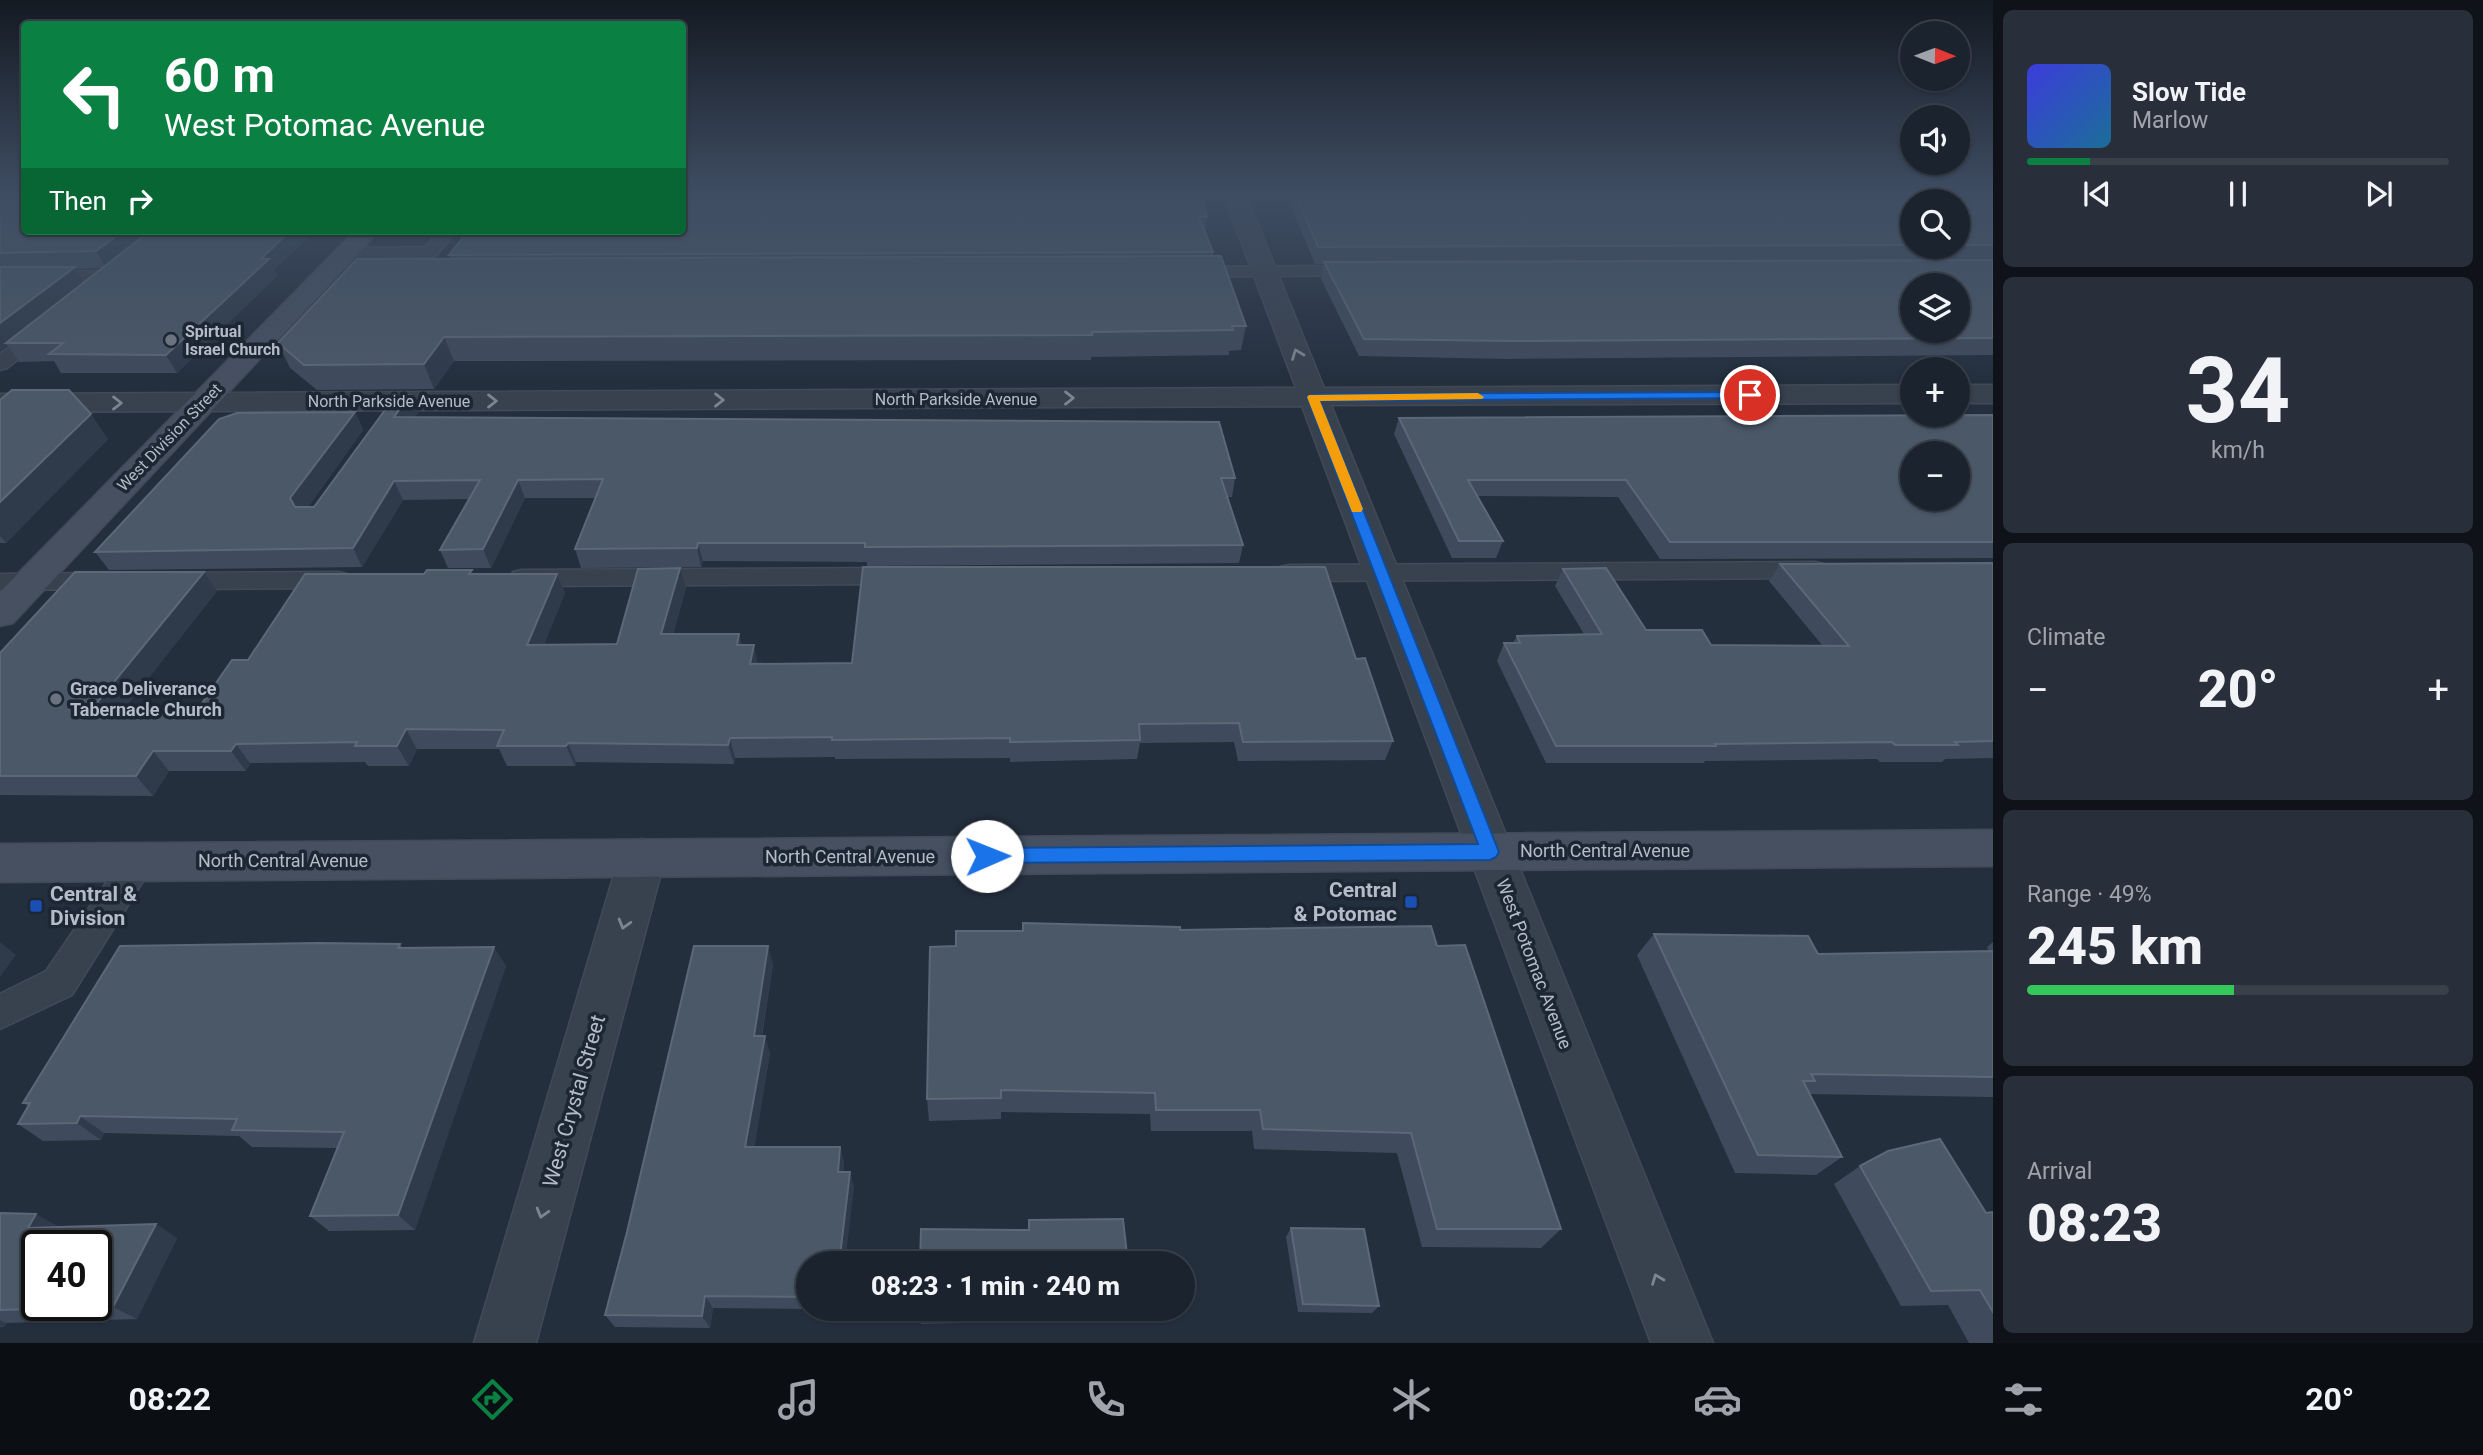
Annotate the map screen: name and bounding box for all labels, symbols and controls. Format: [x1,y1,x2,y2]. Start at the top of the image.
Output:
north arrow [1900,21,1970,91]
map controls [1900,21,1970,511]
text: 60 m [164,47,275,104]
icon: left [49,49,140,140]
text: Slow Tide [2132,77,2246,107]
button: sound [1900,105,1970,175]
text: West Potomac Avenue [164,106,485,144]
text: Marlow [2132,107,2208,134]
icon: previous [2078,175,2116,213]
icon: pause [2219,175,2257,213]
icon: next [2360,175,2398,213]
icon: right [121,182,159,220]
text: Then [49,186,107,216]
button: search [1900,189,1970,259]
button: layers [1900,273,1970,343]
place label: Spirtual Israel Church [185,322,280,359]
marker: Spirtual Israel Church [163,332,179,348]
text: 34 [2186,338,2290,444]
one-way arrow [1291,349,1305,361]
button: + [1900,357,1970,427]
pin [1720,365,1780,425]
icon: arrive [1731,376,1769,414]
street label: West Division Street [113,380,226,495]
street label: North Parkside Avenue [875,390,1037,409]
one-way arrow [1064,390,1075,406]
street label: North Parkside Avenue [308,392,470,411]
one-way arrow [714,392,725,408]
one-way arrow [487,393,497,409]
one-way arrow [112,395,123,411]
text: km/h [2211,437,2265,464]
button: − [1900,441,1970,511]
text: Climate [2027,624,2106,651]
text: 20° [2198,659,2278,720]
text: − [2027,668,2049,712]
text: + [2427,668,2449,712]
place label: Grace Deliverance Tabernacle Church [70,678,222,720]
marker: Grace Deliverance Tabernacle Church [48,691,64,707]
position arrow [950,819,1024,893]
street label: North Central Avenue [1520,840,1690,861]
street label: North Central Avenue [765,846,935,867]
street label: North Central Avenue [198,850,368,871]
street label: West Potomac Avenue [1492,876,1577,1052]
place label: Central & Potomac [1294,878,1397,926]
text: Range · 49% [2027,881,2152,908]
place label: Central & Division [50,882,137,930]
marker: Central & Potomac [1403,894,1419,910]
marker: Central & Division [28,898,44,914]
text: 245 km [2027,916,2203,977]
one-way arrow [617,918,632,930]
street label: West Crystal Street [538,1012,610,1190]
text: Arrival [2027,1158,2092,1185]
text: 08:23 [2027,1193,2162,1254]
one-way arrow [536,1207,550,1219]
speed limit sign: 40 [21,1230,112,1321]
text: 08:23 · 1 min · 240 m [871,1271,1120,1301]
one-way arrow [1652,1274,1666,1286]
icon: directions [468,1375,517,1424]
icon: music [774,1375,823,1424]
icon: phone [1081,1375,1130,1424]
icon: climate [1387,1375,1436,1424]
icon: car [1693,1375,1742,1424]
icon: filters [1999,1375,2048,1424]
text: 08:22 [129,1380,211,1418]
text: 20° [2305,1380,2354,1418]

